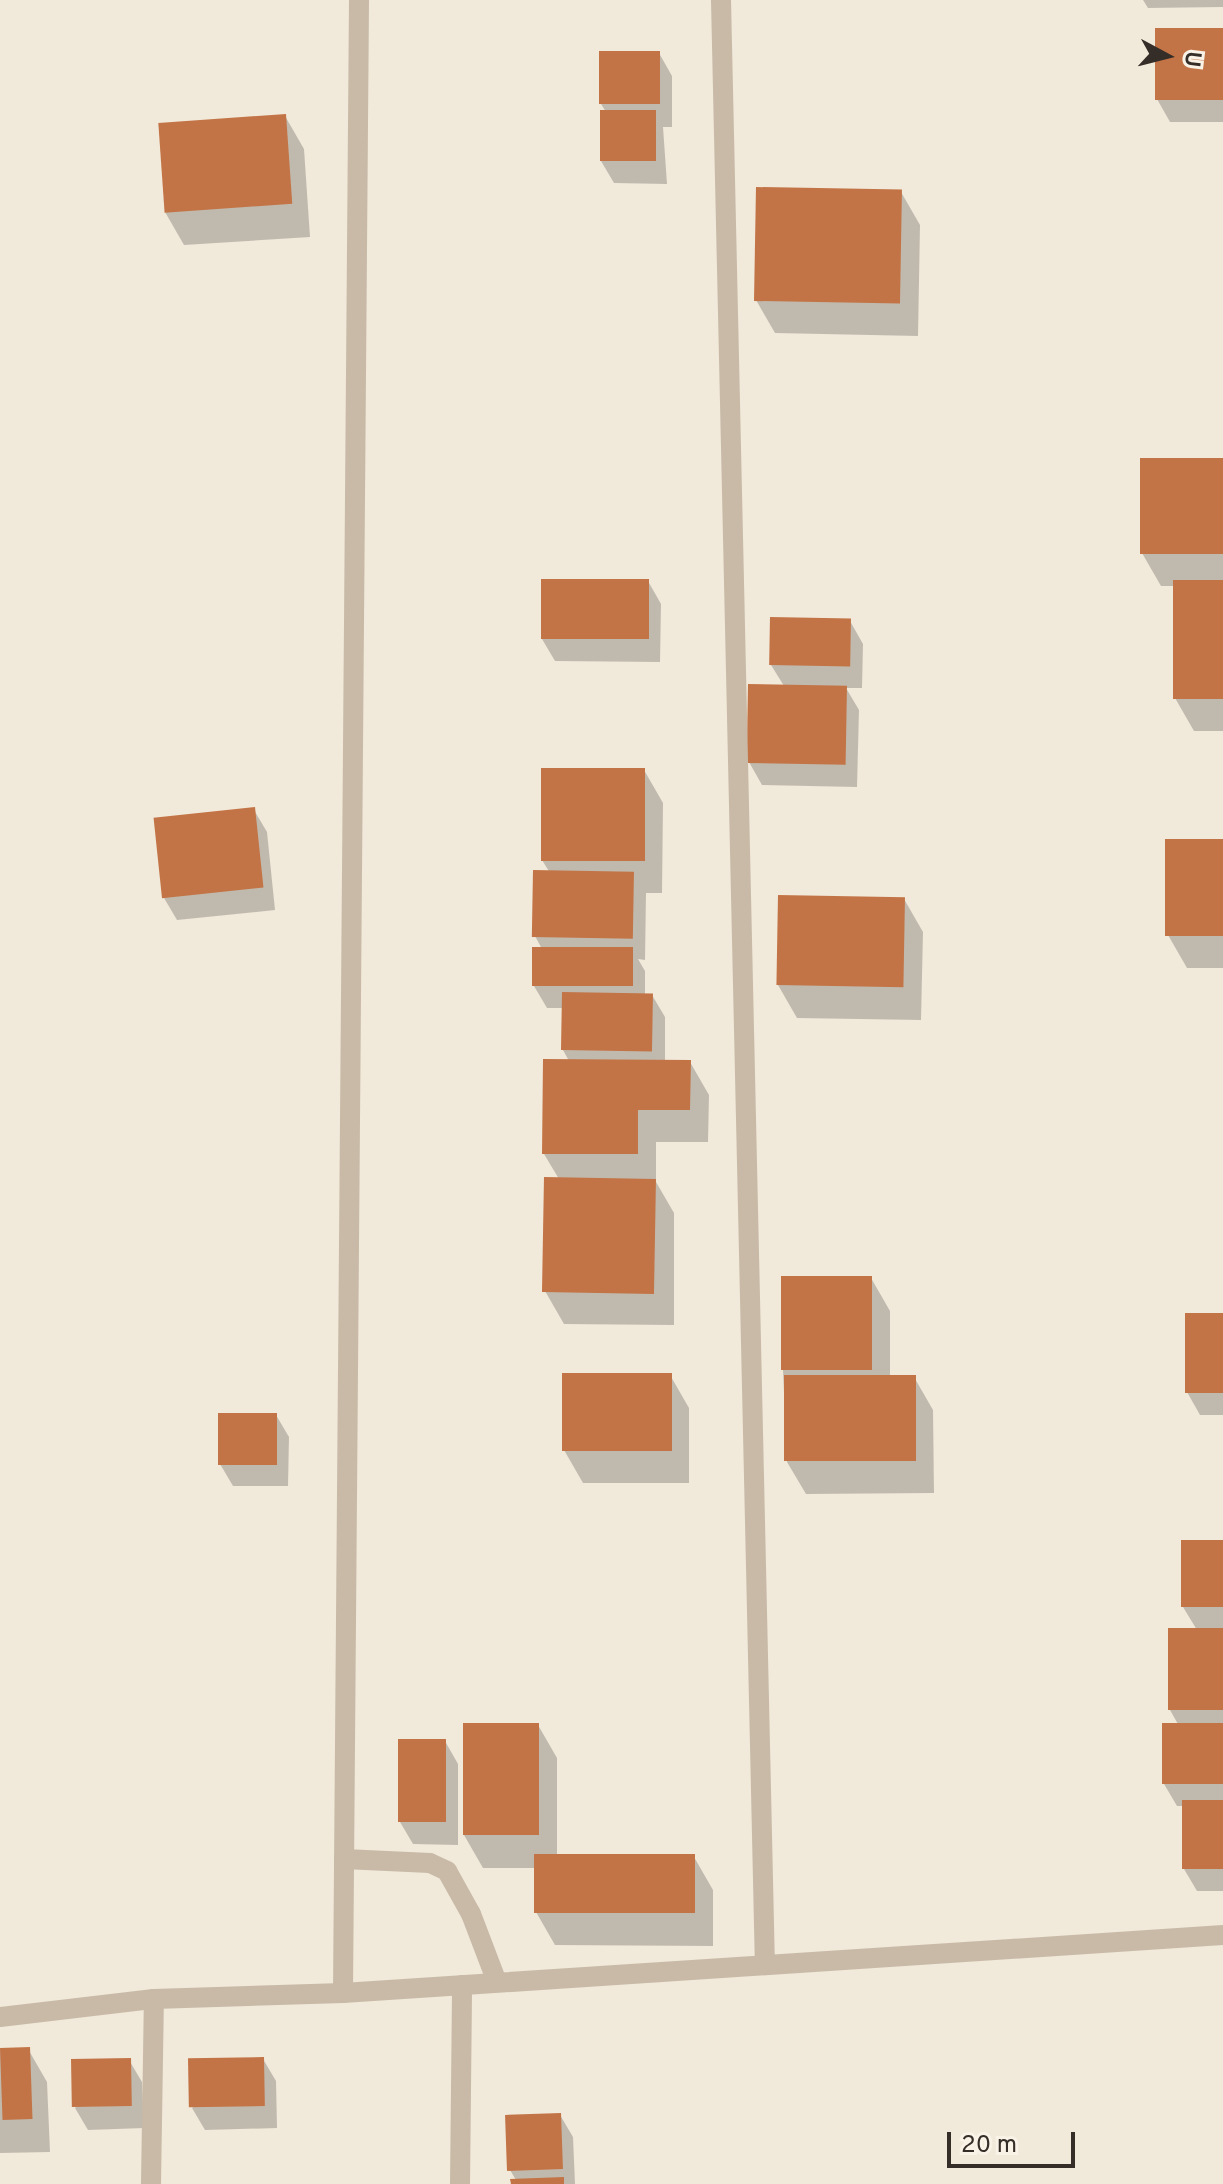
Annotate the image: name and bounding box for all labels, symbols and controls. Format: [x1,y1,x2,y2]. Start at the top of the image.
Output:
north arrow [1127,16,1207,96]
text: U [1177,50,1206,68]
scale bar [951,2116,1079,2166]
text: 20 m [961,2131,1017,2161]

